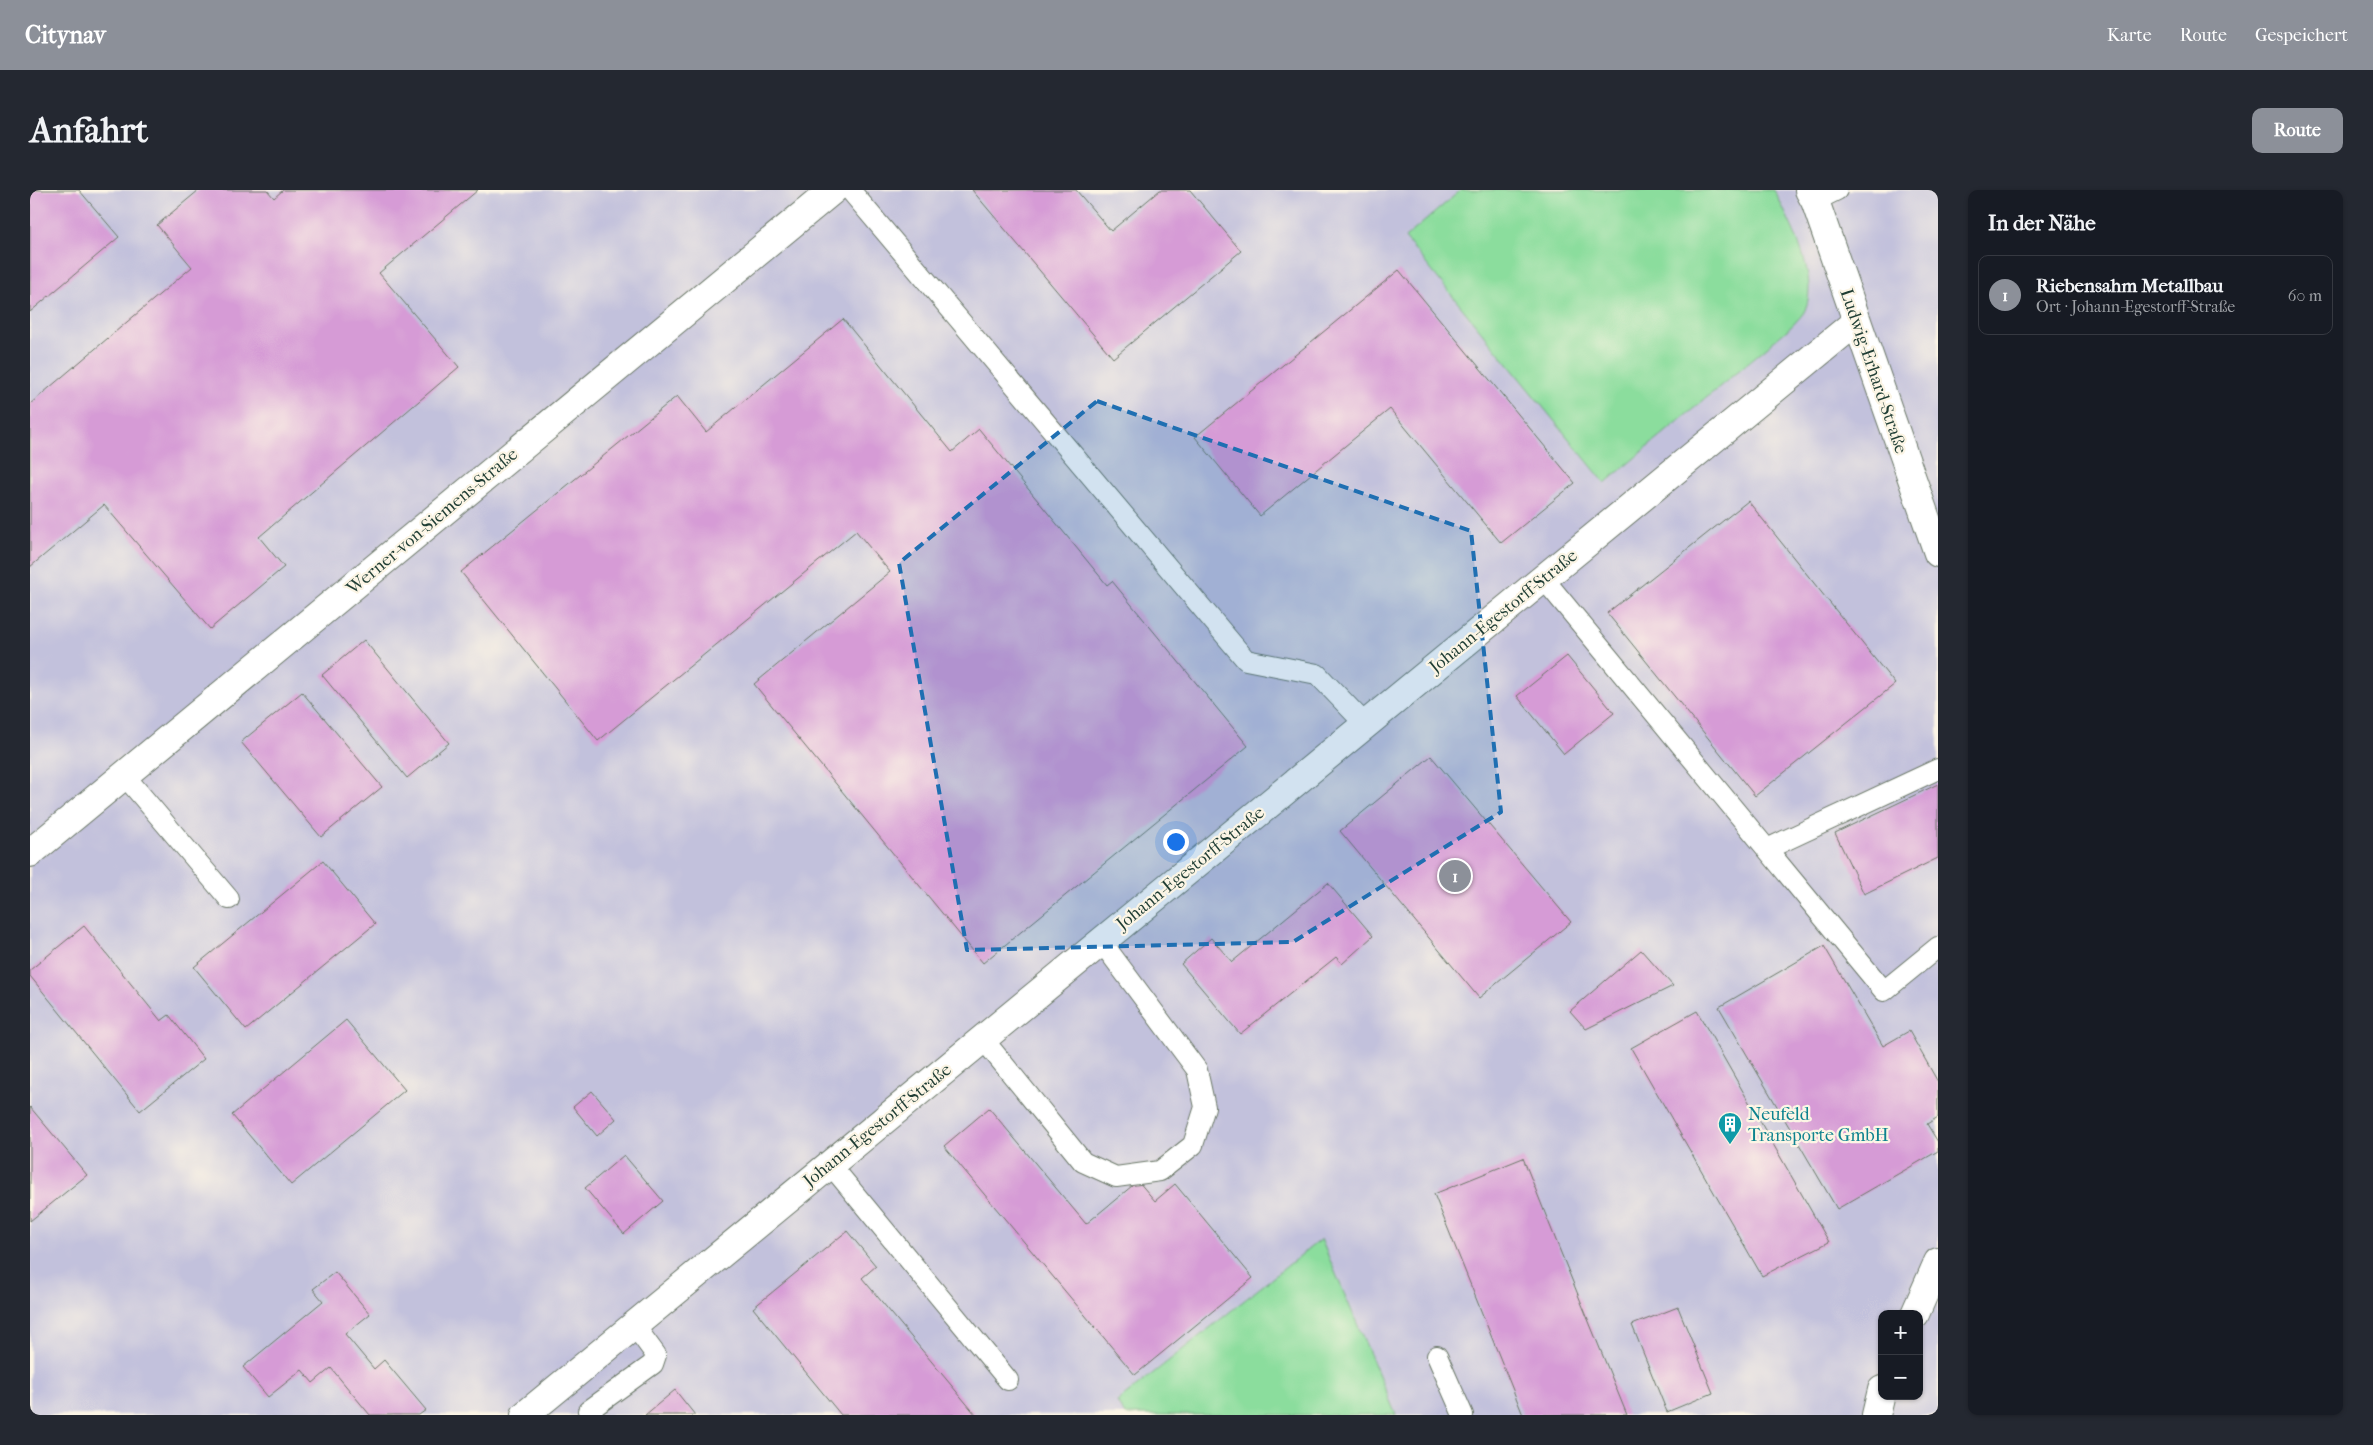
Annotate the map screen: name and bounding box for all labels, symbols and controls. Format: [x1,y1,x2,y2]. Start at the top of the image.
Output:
text: Citynav [25,21,106,49]
text: Karte [2107,25,2152,46]
text: Route [2180,25,2227,46]
text: Gespeichert [2255,25,2348,46]
button: Route [2252,108,2343,153]
text: Anfahrt [30,110,148,151]
text: In der Nähe [1988,211,2096,235]
text: Riebensahm Metallbau [2036,275,2223,297]
street label: Ludwig-Erhard-Straße [1835,286,1912,456]
text: 1 [2002,286,2008,305]
text: 60 m [2288,286,2322,305]
text: Ort · Johann-Egestorff-Straße [2036,297,2235,316]
street label: Werner-von-Siemens-Straße [342,444,522,600]
street label: Johann-Egestorff-Straße [1424,545,1582,679]
street label: Johann-Egestorff-Straße [1111,802,1269,936]
your location [1163,829,1189,855]
pin: 1 [1439,857,1471,895]
street label: Johann-Egestorff-Straße [798,1059,956,1193]
place label: Neufeld Transporte GmbH [1748,1104,1889,1146]
building icon: Neufeld Transporte GmbH [1717,1111,1743,1145]
map controls [1878,1310,1923,1400]
button: + [1878,1310,1923,1355]
button: − [1878,1355,1923,1400]

